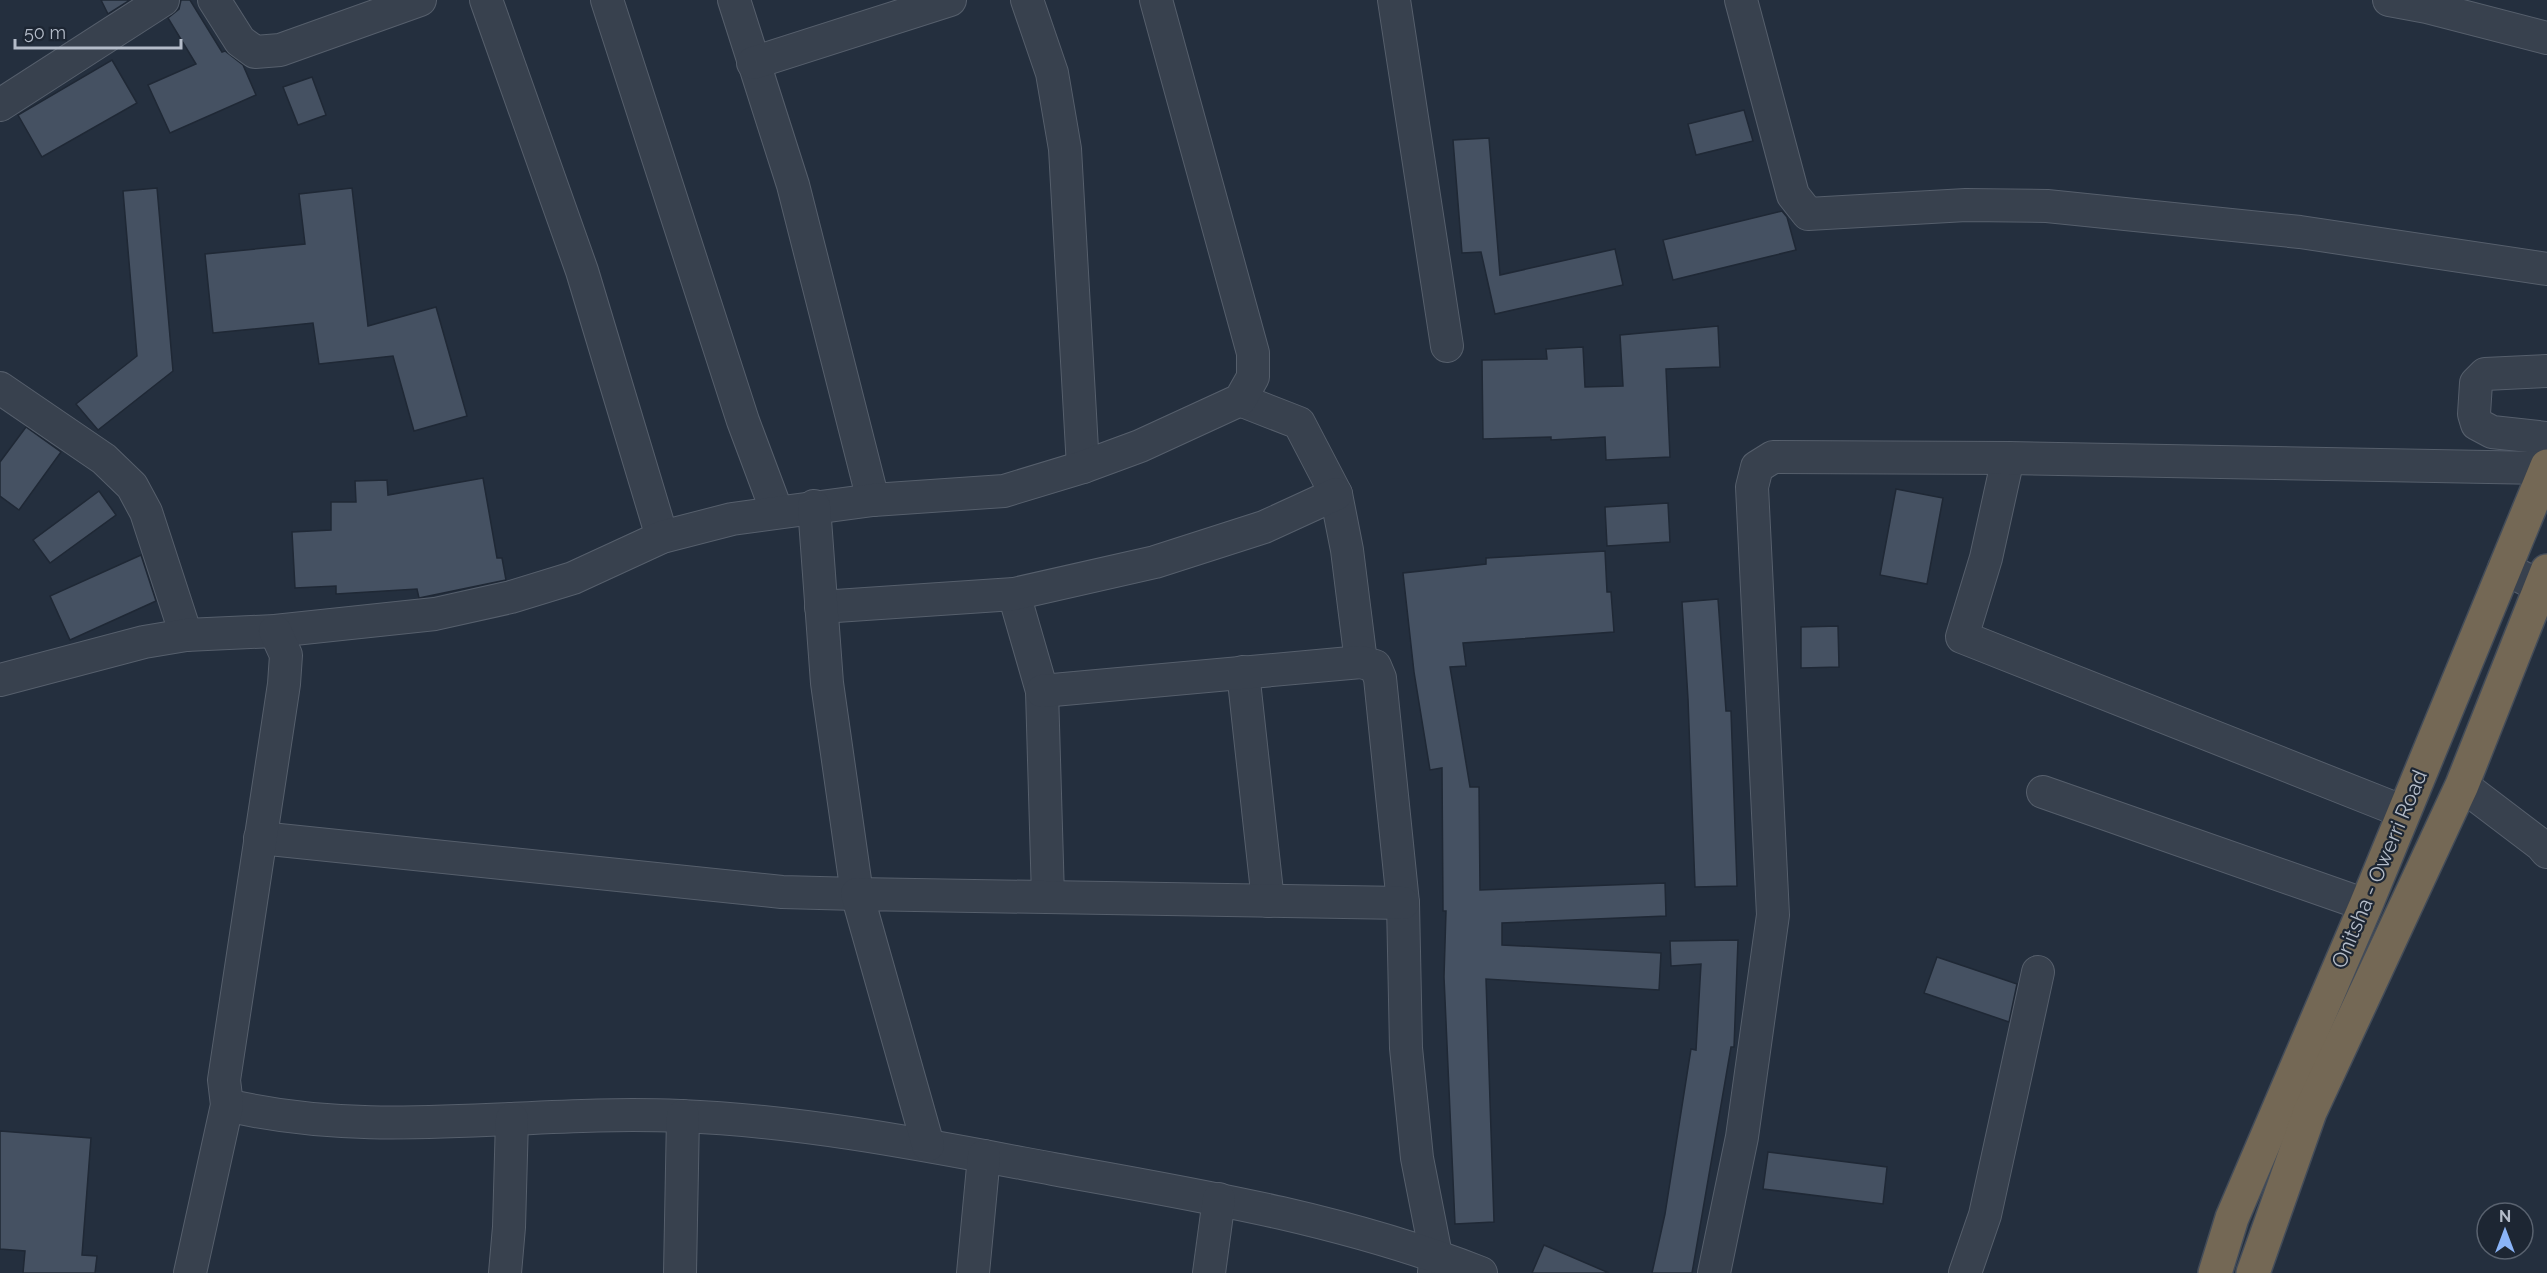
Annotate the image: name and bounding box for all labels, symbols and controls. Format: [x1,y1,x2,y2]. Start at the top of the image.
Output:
scale bar [15,12,182,50]
text: 50 m [24,22,66,43]
street label: Onitsha - Owerri Road [2326,766,2432,972]
north arrow [2475,1201,2535,1261]
text: N [2499,1207,2511,1226]

